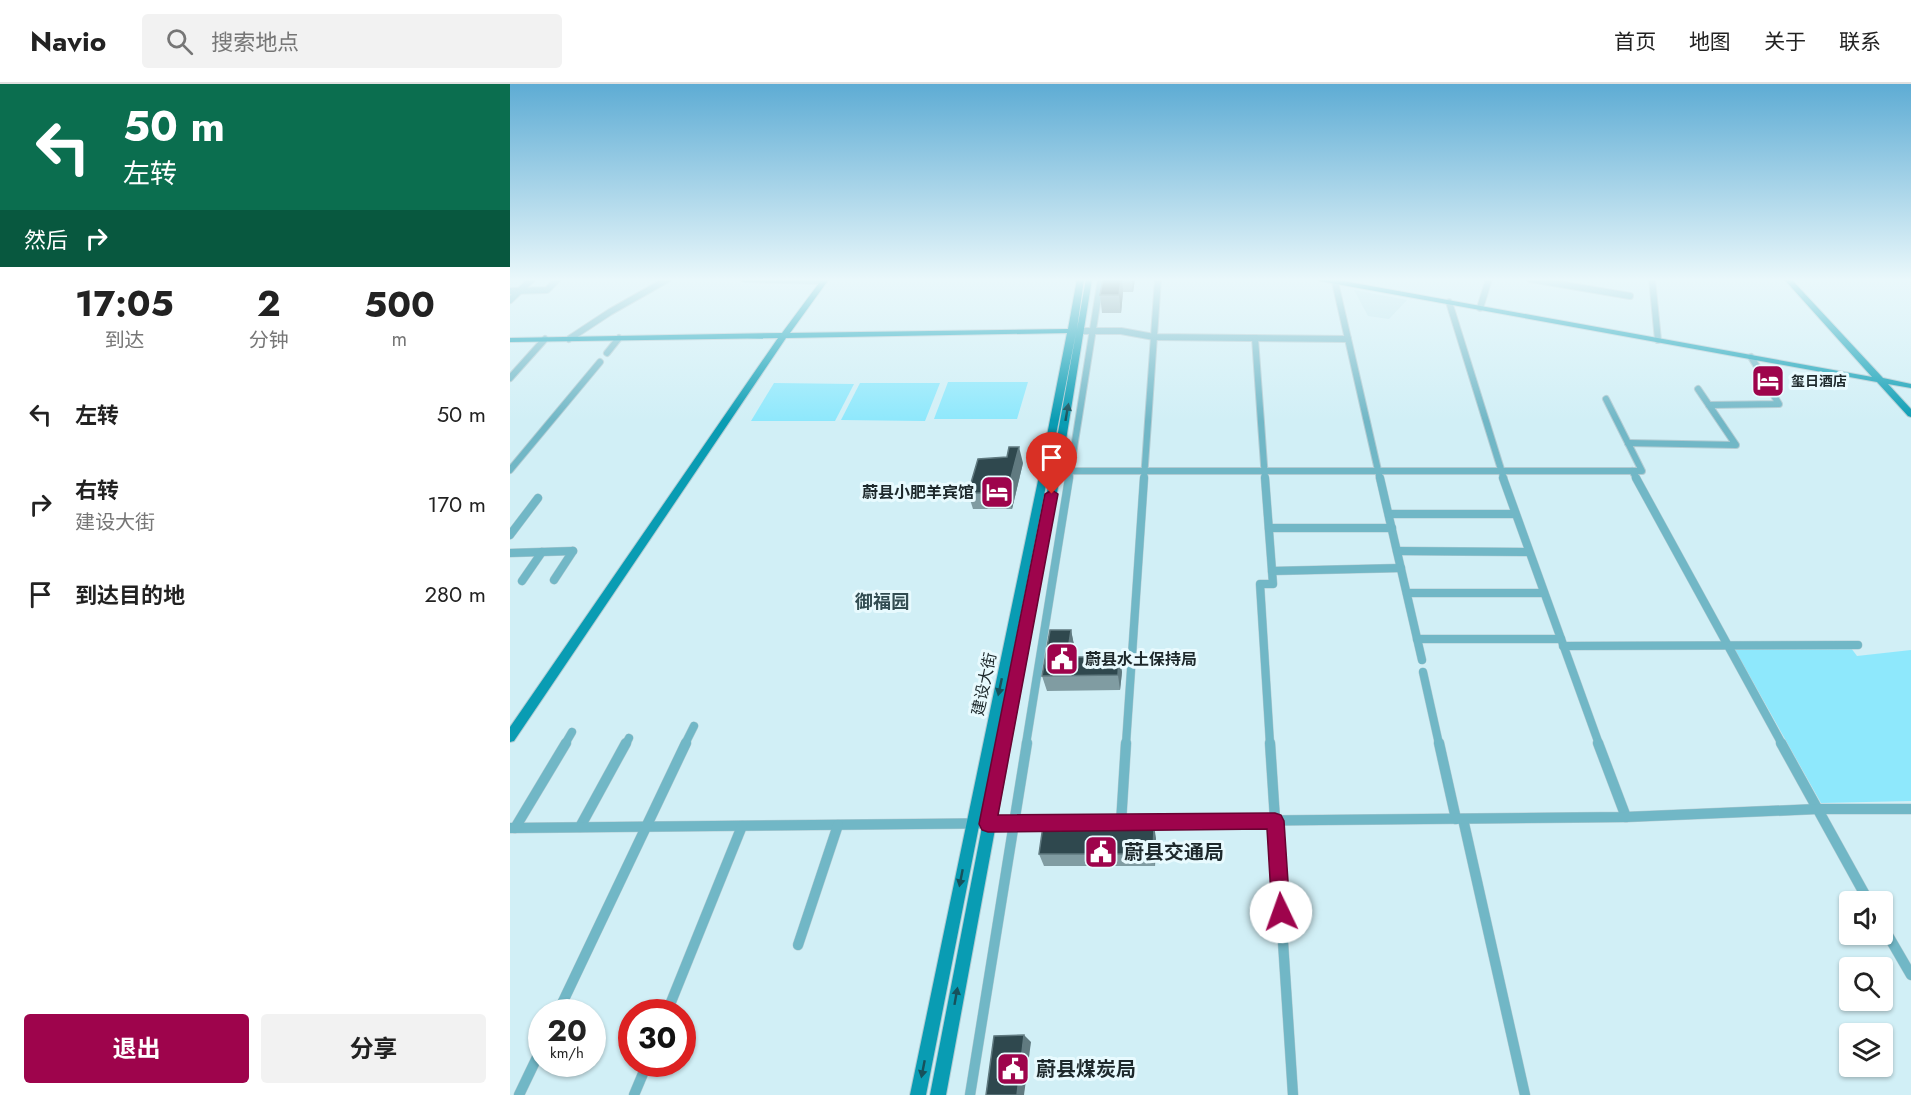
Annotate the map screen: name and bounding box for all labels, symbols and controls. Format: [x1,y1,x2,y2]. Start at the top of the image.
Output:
search box [142,14,562,68]
text: Navio [30,21,106,62]
icon: search [163,25,196,58]
text: 搜索地点 [211,26,299,58]
text: 首页 [1614,27,1656,57]
text: 地图 [1689,27,1731,57]
text: 关于 [1764,27,1806,57]
text: 联系 [1839,27,1881,57]
text: 50 m [123,96,225,157]
icon: left [24,108,102,186]
text: 左转 [123,154,177,193]
icon: right [80,222,113,255]
text: 然后 [24,224,68,256]
text: 17:05 [75,277,174,329]
text: 2 [257,277,281,329]
text: 500 [364,278,435,330]
text: m [392,325,407,354]
text: 到达 [104,326,144,355]
text: 分钟 [249,326,289,355]
hotel icon: 玺日酒店 [1750,363,1786,399]
place label: 玺日酒店 [1791,371,1847,391]
icon: left [24,398,57,431]
text: 50 m [437,398,486,430]
text: 左转 [75,399,119,431]
one-way arrow [1063,403,1072,422]
pin [1026,432,1077,494]
icon: arrive [1035,441,1068,474]
text: 右转 [75,474,119,506]
hotel icon: 蔚县小肥羊宾馆 [979,474,1015,510]
place label: 蔚县小肥羊宾馆 [862,481,974,504]
icon: right [24,488,57,521]
text: 170 m [428,488,486,520]
text: 建设大街 [75,508,155,537]
icon: arrive [24,578,57,611]
text: 280 m [425,578,486,610]
text: 到达目的地 [75,579,185,611]
district label: 御福园 [854,589,909,615]
public building icon: 蔚县水土保持局 [1044,641,1080,677]
place label: 蔚县水土保持局 [1085,648,1197,671]
street label: 建设大街 [966,650,1002,718]
one-way arrow [995,677,1004,696]
public building icon: 蔚县交通局 [1083,834,1119,870]
place label: 蔚县交通局 [1124,838,1224,867]
one-way arrow [956,868,965,887]
position arrow [1249,880,1313,944]
map controls [1839,891,1893,1077]
button: sound [1839,891,1893,945]
button: search [1839,957,1893,1011]
one-way arrow [952,986,961,1005]
speed limit sign: 30 [618,999,696,1077]
text: 20 [547,1009,587,1052]
button: 退出 [24,1014,249,1083]
button: 分享 [261,1014,486,1083]
button: layers [1839,1023,1893,1077]
text: km/h [550,1042,584,1064]
public building icon: 蔚县煤炭局 [995,1051,1031,1087]
place label: 蔚县煤炭局 [1036,1055,1136,1084]
one-way arrow [918,1060,927,1079]

